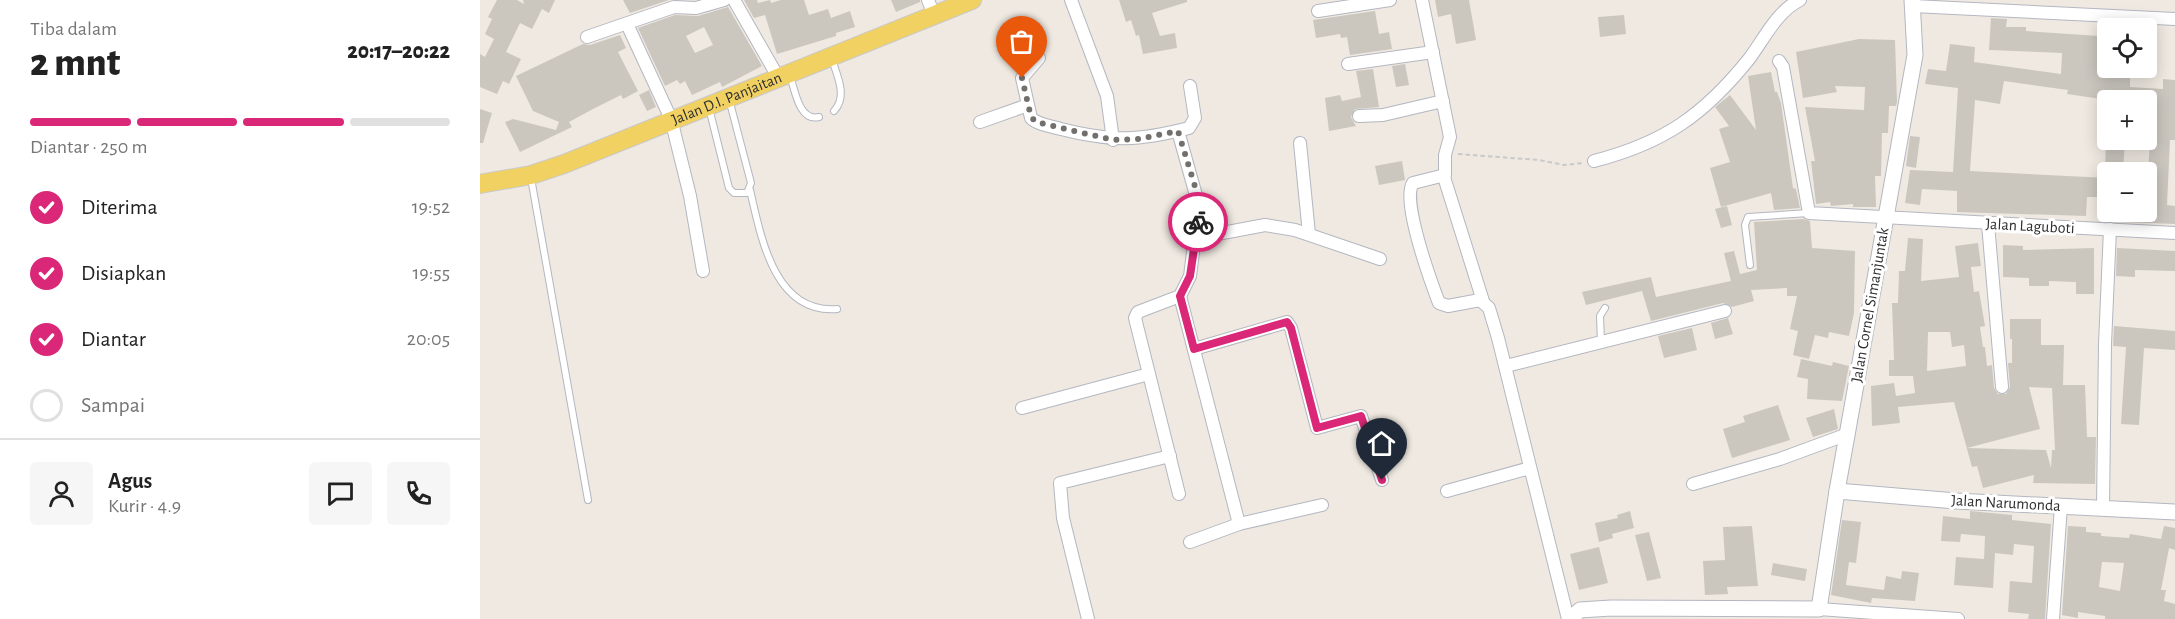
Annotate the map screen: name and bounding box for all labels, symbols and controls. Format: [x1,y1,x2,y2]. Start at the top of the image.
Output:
pin [996,16,1047,78]
map controls [2097,18,2157,222]
button: locate [2097,18,2157,78]
text: Tiba dalam [30,19,117,39]
icon: bag [1005,25,1038,58]
text: 20:17–20:22 [347,40,450,62]
text: 2 mnt [30,44,120,83]
street label: Jalan D.I. Panjaitan [669,69,784,128]
button: + [2097,90,2157,150]
text: Diantar · 250 m [30,137,148,157]
button: − [2097,162,2157,222]
icon: check [30,191,63,224]
courier [1168,192,1228,252]
text: Diterima [81,196,158,218]
text: 19:52 [412,197,450,217]
icon: bike [1182,206,1215,239]
street label: Jalan Laguboti [1985,216,2075,236]
street label: Jalan Cornel Simanjuntak [1848,226,1893,384]
icon: check [30,257,63,290]
text: Disiapkan [81,262,166,284]
text: 19:55 [412,263,450,283]
icon: check [30,323,63,356]
text: Diantar [81,328,146,350]
text: 20:05 [407,329,450,349]
text: Sampai [81,394,145,416]
pin [1356,418,1407,480]
icon: home [1365,427,1398,460]
button: person [30,462,93,525]
button: chat [309,462,372,525]
button: phone [387,462,450,525]
text: Agus [108,470,152,492]
street label: Jalan Narumonda [1951,492,2061,514]
text: Kurir · 4.9 [108,496,181,516]

